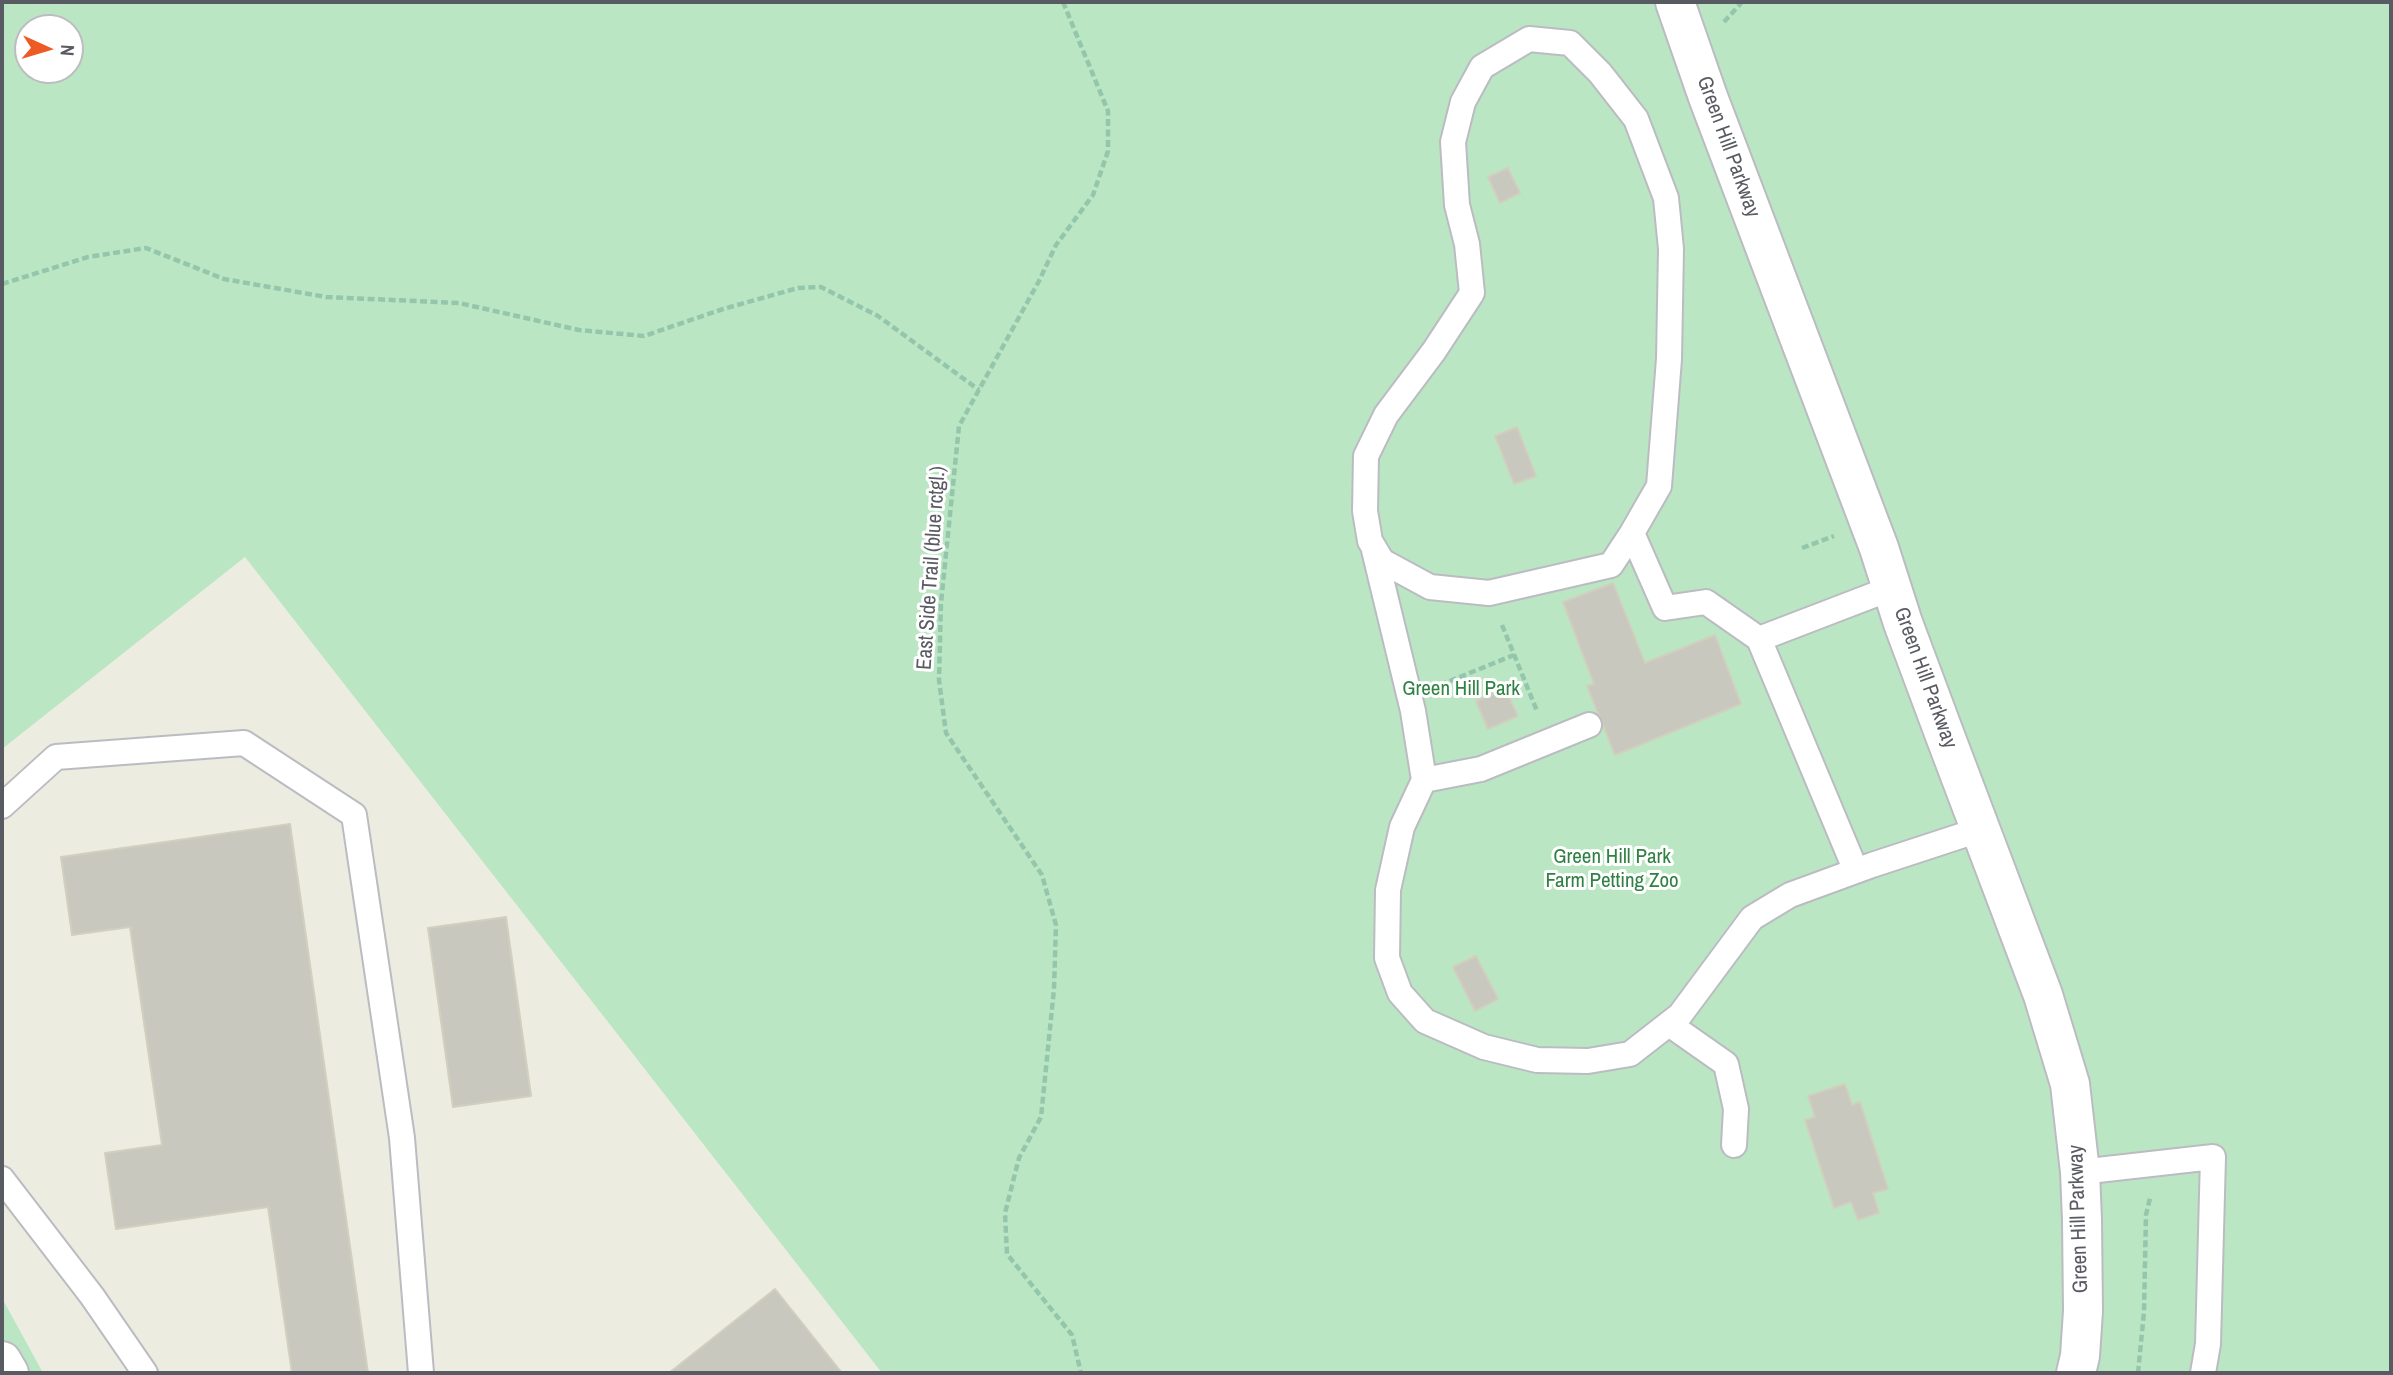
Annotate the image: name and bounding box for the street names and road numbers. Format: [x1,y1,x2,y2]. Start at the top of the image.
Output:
street label: Green Hill Parkway [1691,73,1765,221]
street label: East Side Trail (blue rctgl.) [912,465,952,671]
street label: Green Hill Parkway [1888,604,1962,752]
street label: Green Hill Parkway [2064,1144,2094,1294]

